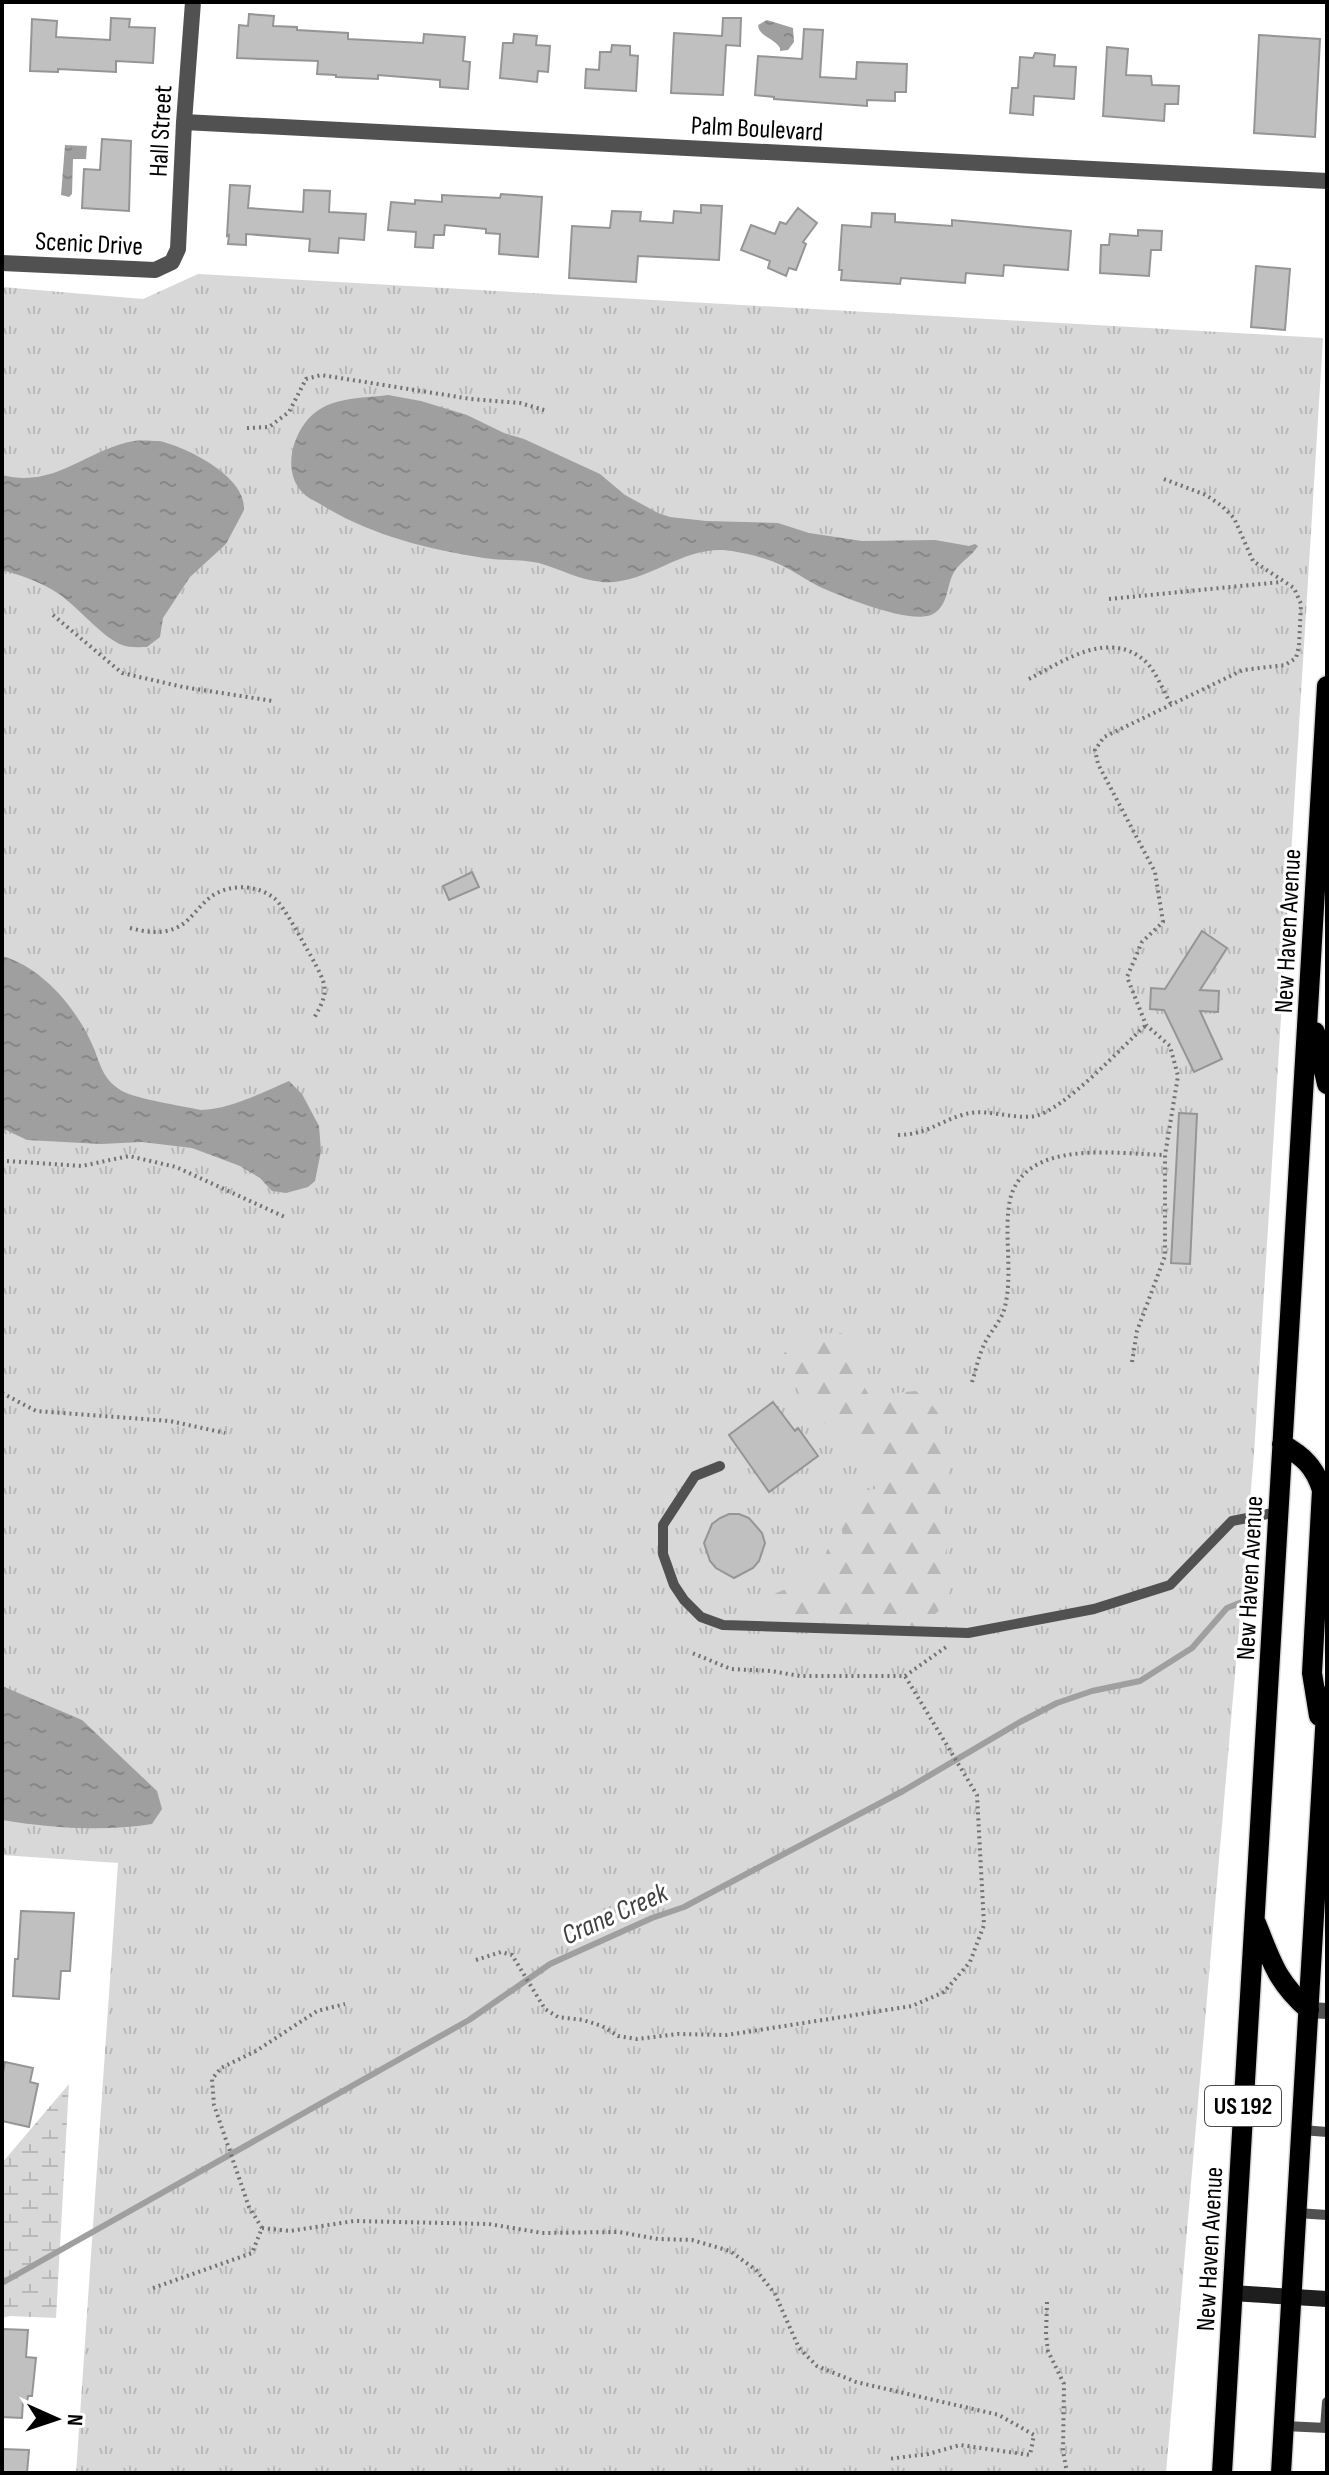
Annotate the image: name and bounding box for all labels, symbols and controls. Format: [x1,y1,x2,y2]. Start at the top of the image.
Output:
street label: Hall Street [144,84,179,178]
street label: Palm Boulevard [690,111,824,148]
street label: Scenic Drive [34,226,144,263]
street label: New Haven Avenue [1269,848,1308,1014]
street label: New Haven Avenue [1231,1495,1270,1661]
water label: Crane Creek [557,1876,674,1952]
road number: US 192 [1205,2086,1281,2126]
street label: New Haven Avenue [1191,2166,1230,2332]
north arrow [16,2379,96,2459]
text: N [61,2413,88,2427]

